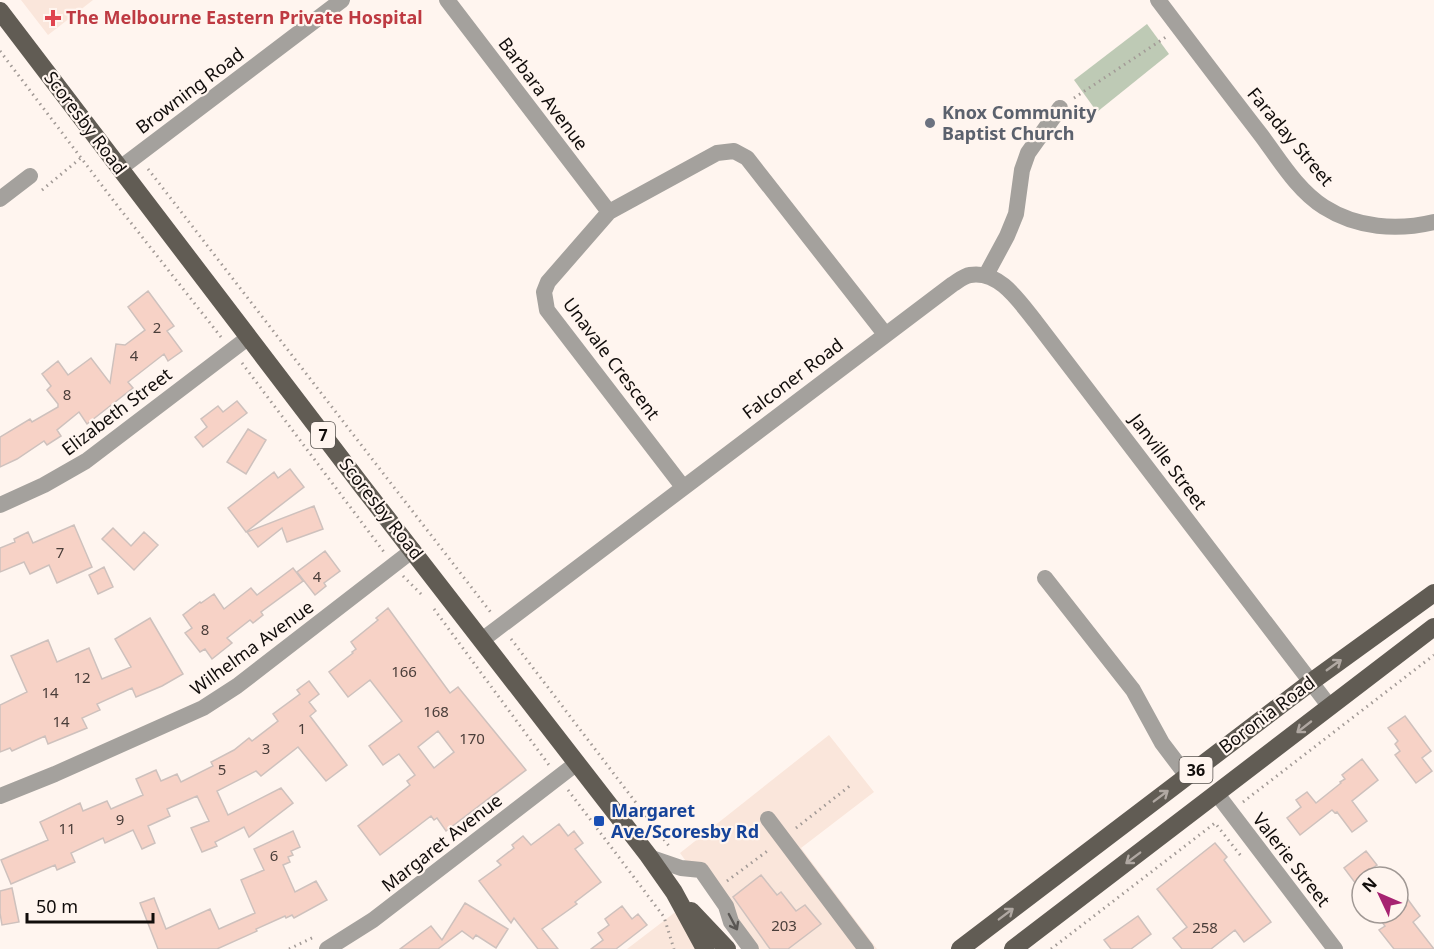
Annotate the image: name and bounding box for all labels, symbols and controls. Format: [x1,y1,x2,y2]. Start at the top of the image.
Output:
place label: The Melbourne Eastern Private Hospital [66,5,423,29]
marker: The Melbourne Eastern Private Hospital [44,9,62,27]
street label: Barbara Avenue [493,32,594,155]
street label: Browning Road [131,42,248,139]
street label: Scoresby Road [39,66,132,179]
street label: Faraday Street [1242,82,1339,191]
place label: Knox Community Baptist Church [942,100,1097,145]
marker: Knox Community Baptist Church [923,116,937,130]
street label: Unavale Crescent [558,293,666,425]
house number: 2 [153,317,161,337]
street label: Falconer Road [737,332,848,424]
house number: 4 [130,345,139,365]
street label: Elizabeth Street [57,362,177,460]
house number: 8 [63,384,71,404]
street label: Janville Street [1124,407,1213,515]
road number: 7 [311,422,335,448]
street label: Scoresby Road [334,452,429,564]
house number: 7 [56,542,64,562]
house number: 4 [313,566,322,586]
street label: Wilhelma Avenue [185,594,318,700]
house number: 8 [201,619,209,639]
one-way arrow [1325,659,1341,672]
house number: 166 [391,661,417,681]
house number: 12 [73,667,91,687]
street label: Boronia Road [1214,670,1319,758]
house number: 14 [41,682,59,702]
house number: 168 [423,701,449,721]
house number: 14 [52,711,70,731]
house number: 1 [298,718,306,738]
one-way arrow [1297,721,1313,733]
house number: 170 [459,728,485,748]
house number: 3 [262,738,270,758]
road number: 36 [1180,757,1212,783]
house number: 5 [218,759,226,779]
street label: Margaret Avenue [376,788,506,897]
one-way arrow [1153,789,1169,802]
place label: Margaret Ave/Scoresby Rd [611,798,759,843]
street label: Valerie Street [1248,808,1336,911]
house number: 9 [116,809,124,829]
marker: Margaret Ave/Scoresby Rd [592,814,606,828]
house number: 11 [58,818,76,838]
house number: 6 [270,845,278,865]
one-way arrow [1125,852,1141,864]
north arrow [1350,865,1410,925]
text: N [1357,872,1382,897]
scale bar [27,886,153,924]
text: 50 m [36,894,78,918]
one-way arrow [998,908,1014,920]
one-way arrow [727,913,739,930]
house number: 203 [771,915,797,935]
house number: 258 [1192,917,1218,937]

